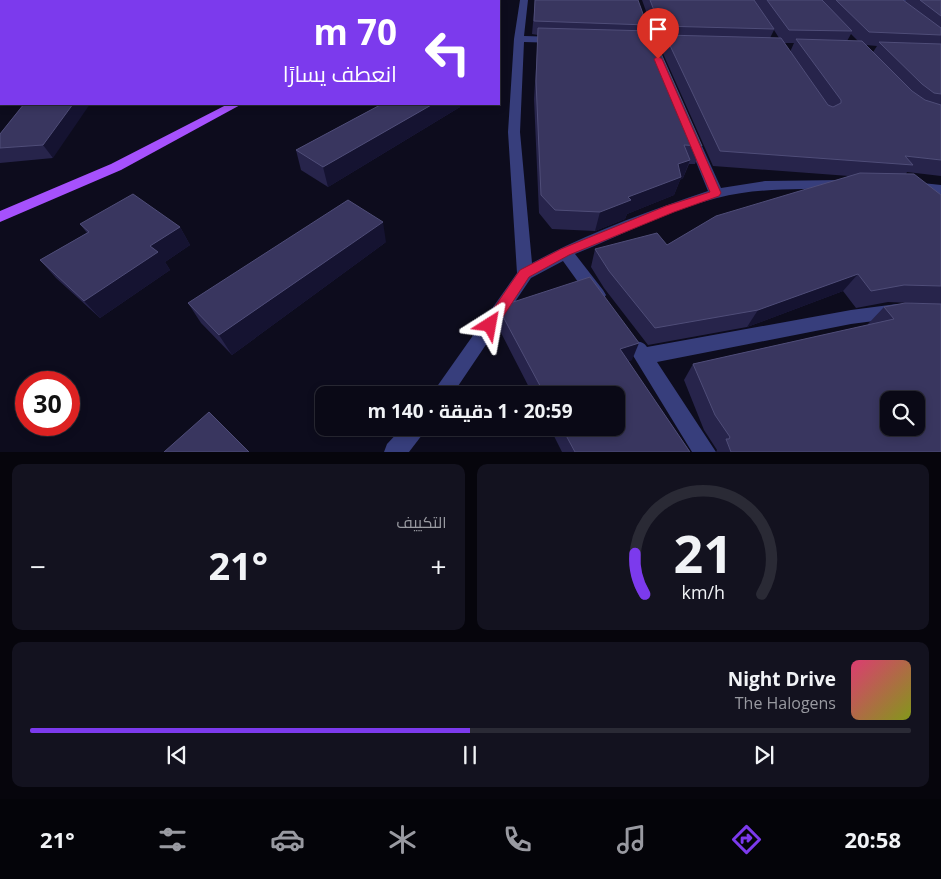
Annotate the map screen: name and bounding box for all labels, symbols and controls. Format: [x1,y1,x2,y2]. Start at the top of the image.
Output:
text: 70 m [314,8,397,55]
pin [637,8,679,59]
icon: arrive [644,15,672,43]
icon: left [415,20,480,85]
text: انعطف يسارًا [283,58,397,88]
position arrow [463,298,515,350]
speed limit sign: 30 [15,371,80,436]
map controls [880,391,925,436]
button: search [880,391,925,436]
text: 20:59 · 1 دقيقة · 140 m [367,398,573,424]
text: التكييف [396,511,447,533]
text: 21 [673,517,732,588]
text: 21° [208,539,268,591]
text: − [30,547,46,585]
text: + [430,547,446,585]
text: km/h [681,580,724,604]
text: Night Drive [728,666,836,692]
text: The Halogens [735,692,836,714]
icon: previous [163,741,191,769]
icon: pause [456,741,484,769]
icon: next [750,741,778,769]
icon: filters [155,822,190,857]
icon: car [270,822,305,857]
icon: climate [385,822,420,857]
icon: phone [500,822,535,857]
icon: music [614,822,649,857]
icon: directions [729,822,764,857]
text: 21° [40,824,75,854]
text: 20:58 [844,824,901,854]

